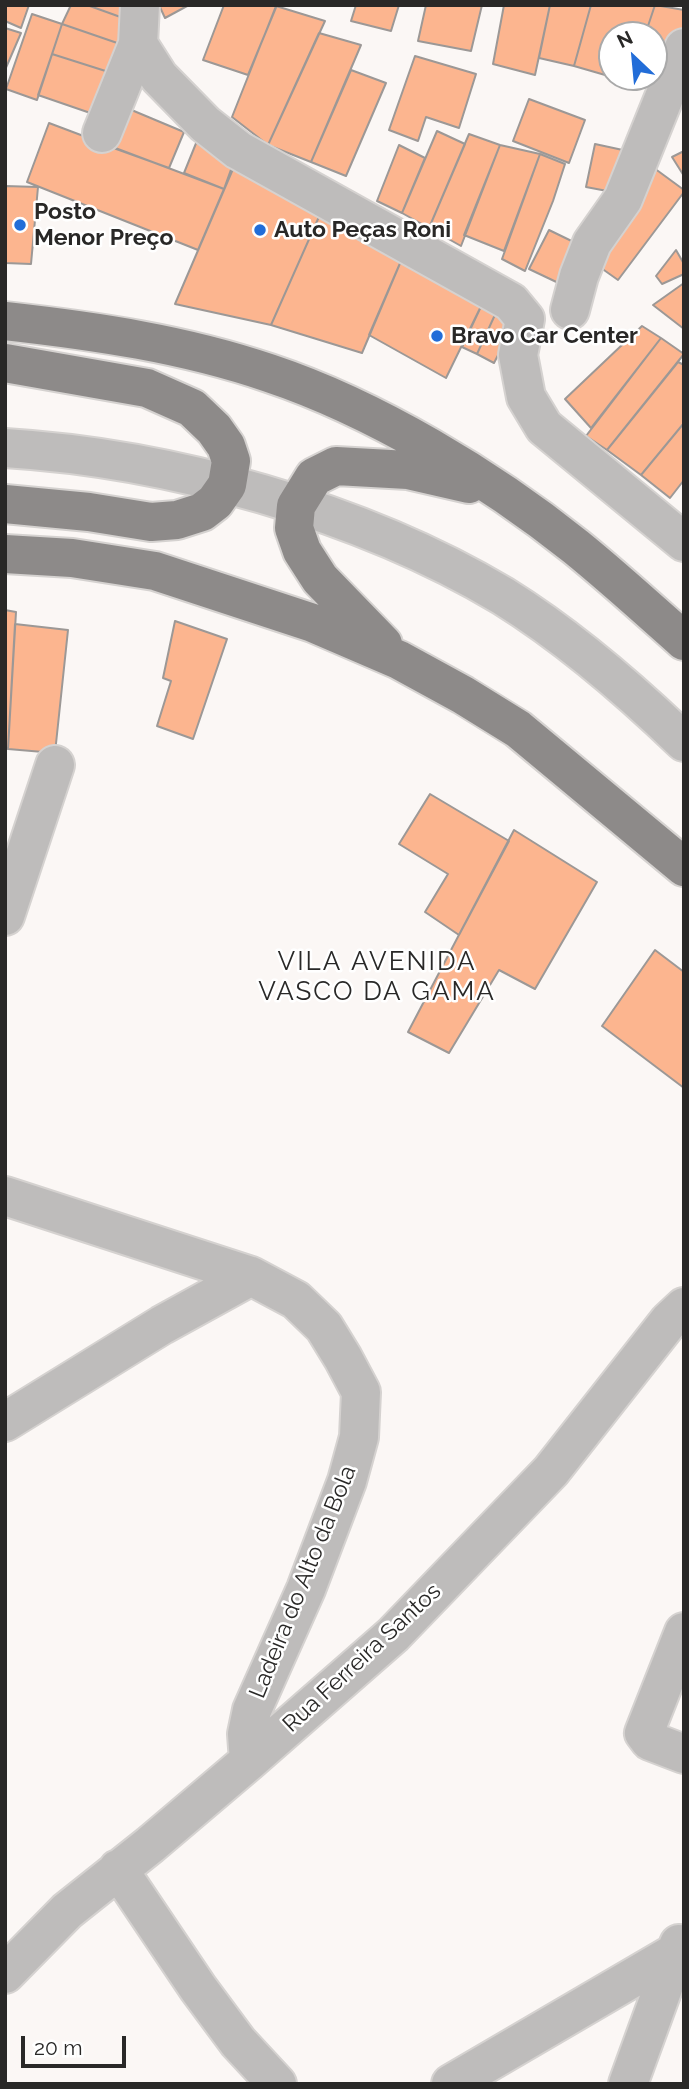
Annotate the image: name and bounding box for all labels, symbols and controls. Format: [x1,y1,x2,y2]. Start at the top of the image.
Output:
north arrow [598,21,668,91]
text: N [613,26,636,52]
place label: Posto Menor Preço [34,198,173,252]
place label: Auto Peças Roni [274,216,451,244]
marker: Posto Menor Preço [12,217,28,233]
marker: Auto Peças Roni [252,222,268,238]
place label: Bravo Car Center [451,322,638,350]
marker: Bravo Car Center [429,328,445,344]
district label: VILA AVENIDA VASCO DA GAMA [260,946,494,1007]
street label: Ladeira do Alto da Bola [244,1462,362,1702]
street label: Rua Ferreira Santos [277,1578,447,1738]
scale bar [24,2022,130,2066]
text: 20 m [34,2035,82,2060]

